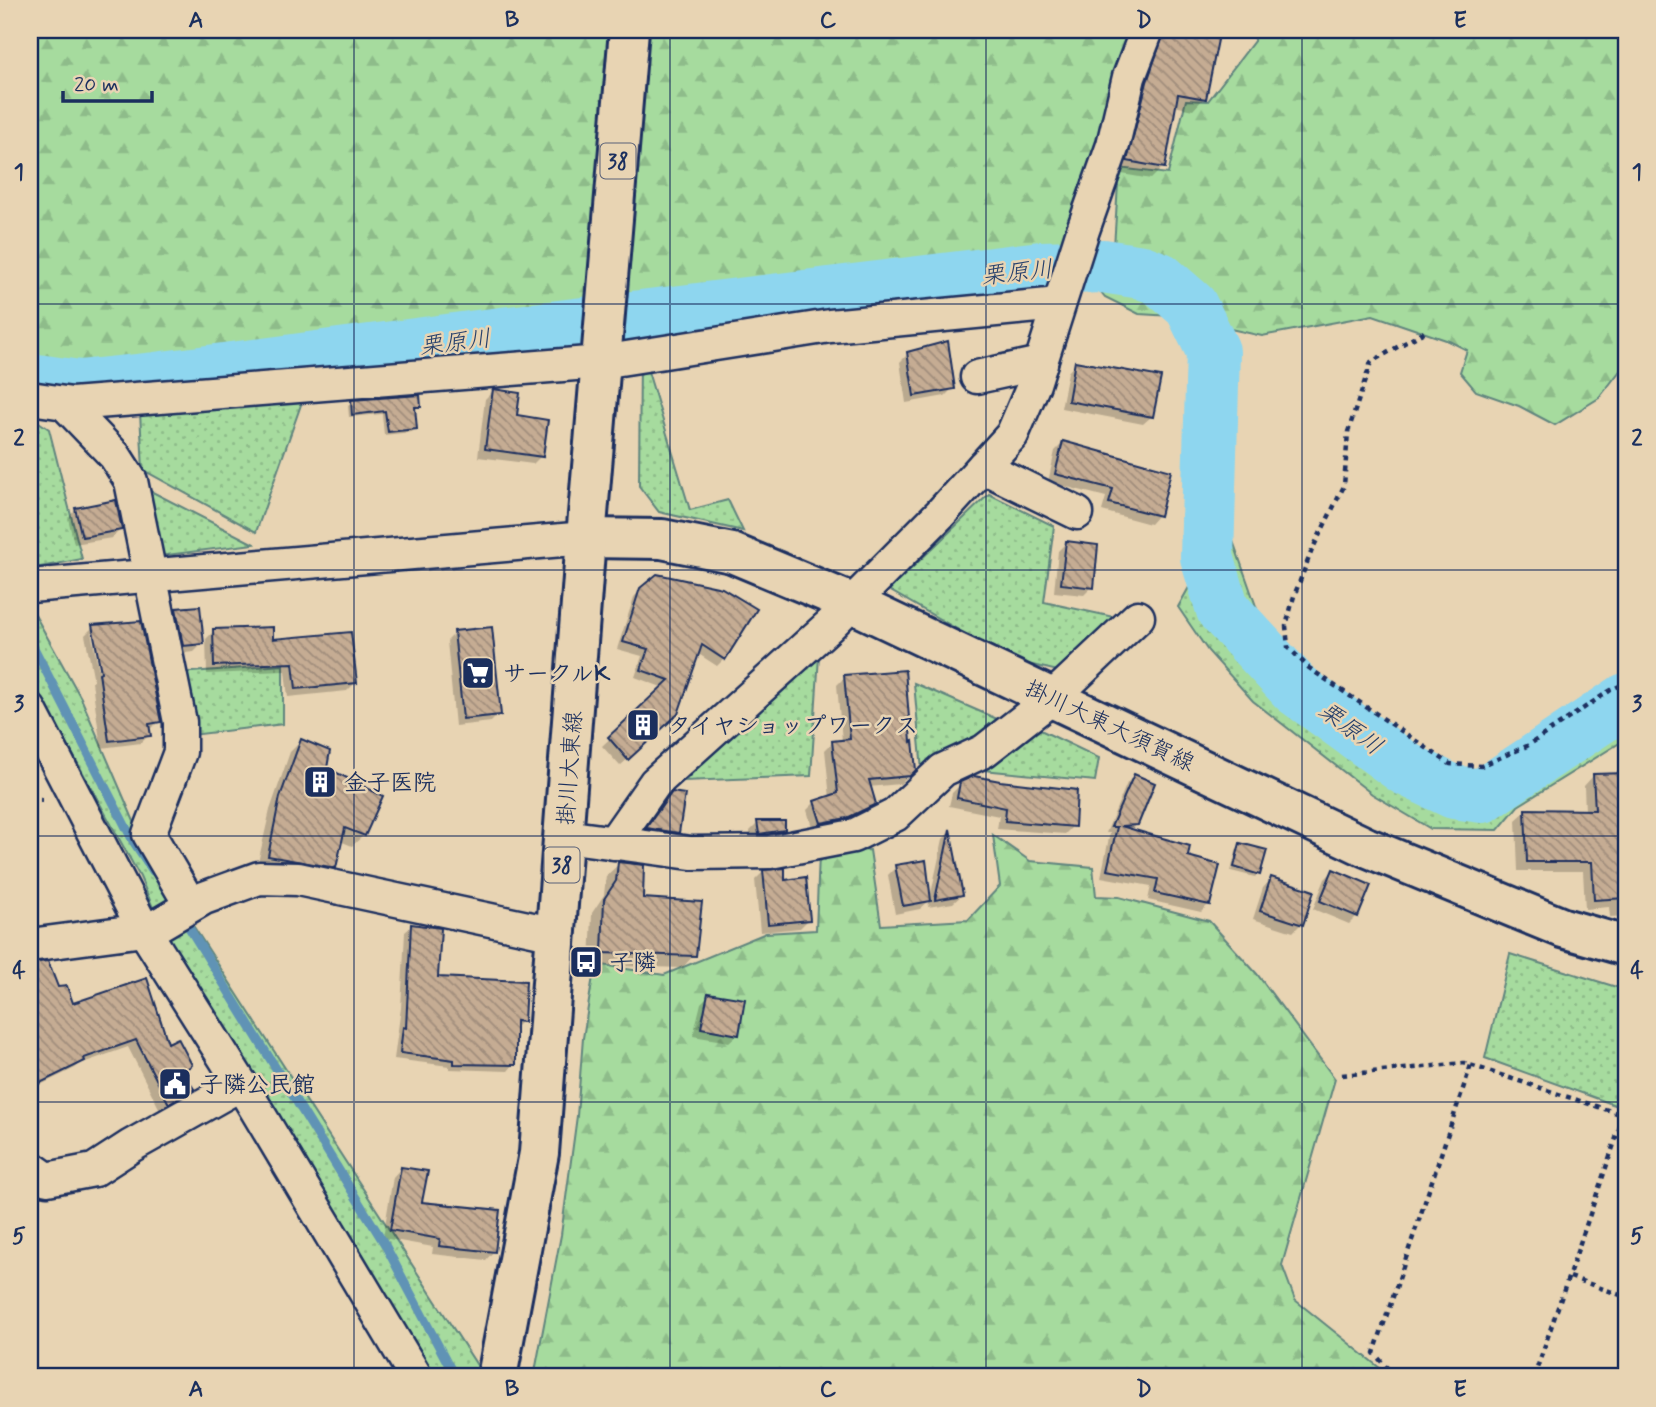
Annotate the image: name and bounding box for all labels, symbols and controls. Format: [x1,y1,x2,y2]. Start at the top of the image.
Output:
text: A [188,6,204,36]
text: B [505,6,520,36]
text: C [820,6,837,36]
text: D [1136,6,1152,36]
text: E [1453,6,1467,36]
scale bar [63,60,152,104]
text: 20 m [74,71,119,99]
road number: 38 [600,144,636,178]
text: 1 [14,158,24,188]
text: 1 [1632,158,1642,188]
water label: 栗原川 [980,254,1055,293]
water label: 栗原川 [418,324,493,363]
text: 2 [13,424,25,454]
text: 2 [1631,424,1643,454]
supermarket icon: サークルK [459,654,497,692]
place label: サークルK [503,660,611,690]
street label: 掛川大東大須賀線 [1019,674,1199,779]
text: 3 [14,690,25,720]
text: 3 [1632,690,1643,720]
water label: 栗原川 [1312,696,1388,763]
building icon: タイヤショップワークス [624,706,662,744]
street label: 掛川大東線 [552,710,590,827]
place label: タイヤショップワークス [668,712,918,742]
building icon: 金子医院 [301,763,339,801]
place label: 金子医院 [344,769,436,799]
road number: 38 [544,848,580,882]
bus stop icon: 子隣 [567,943,605,981]
place label: 子隣 [610,949,656,979]
text: 4 [12,956,26,986]
text: 4 [1630,956,1644,986]
public building icon: 子隣公民館 [156,1065,194,1103]
place label: 子隣公民館 [200,1071,315,1101]
text: 5 [12,1222,26,1252]
text: 5 [1630,1222,1644,1252]
text: A [188,1375,204,1405]
text: B [505,1375,520,1405]
text: C [820,1375,837,1405]
text: D [1136,1375,1152,1405]
text: E [1453,1375,1467,1405]

